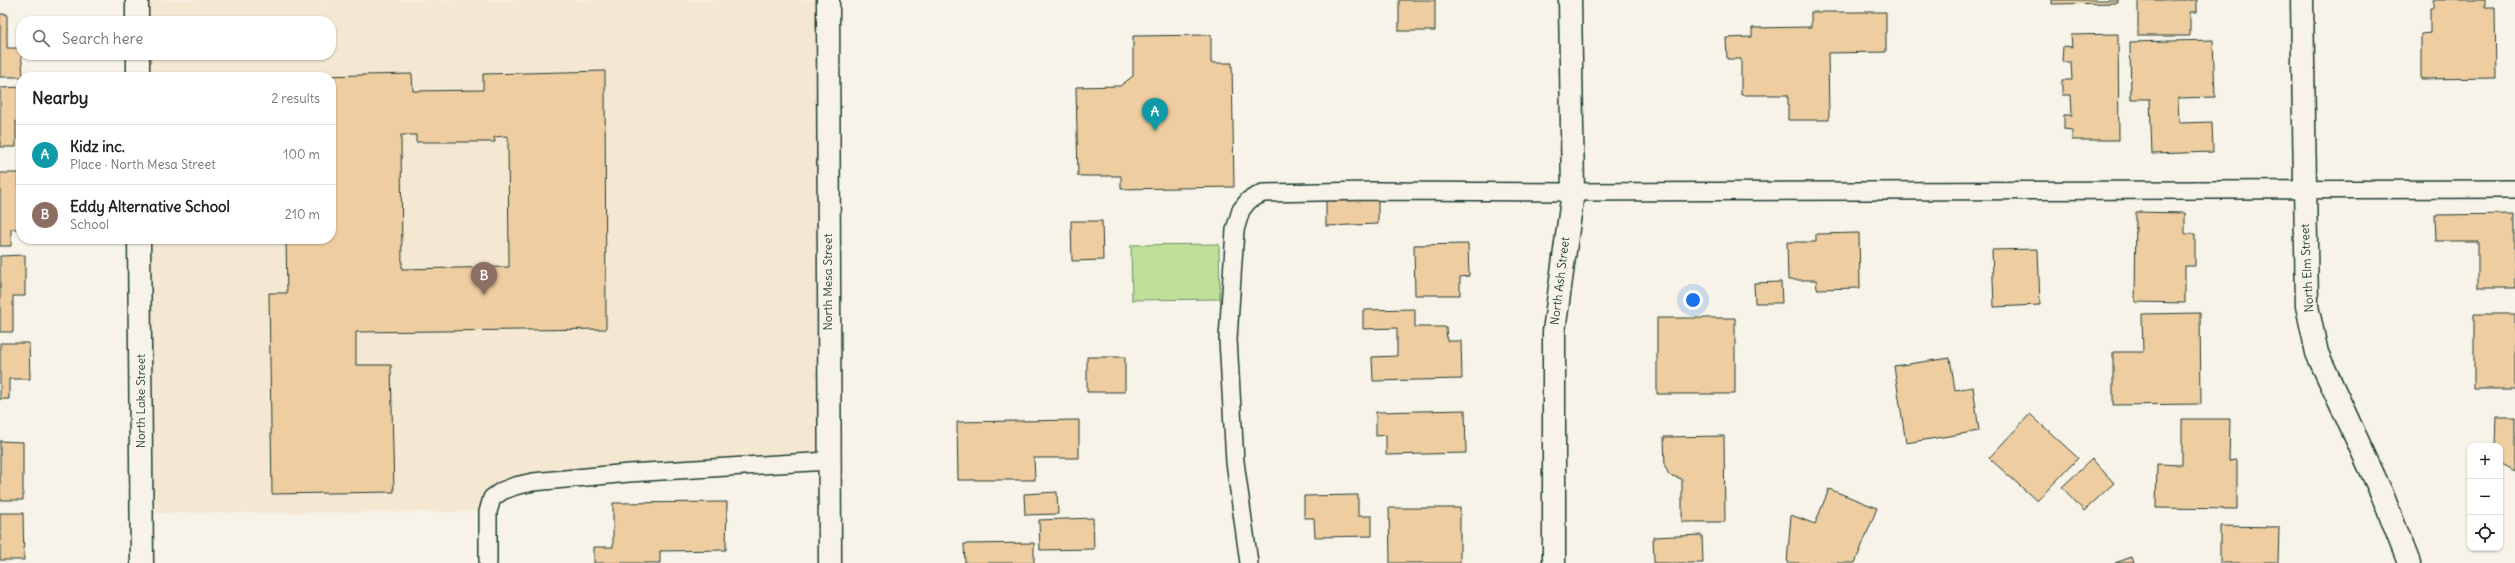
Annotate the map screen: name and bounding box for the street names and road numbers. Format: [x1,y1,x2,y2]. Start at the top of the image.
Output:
street label: North Elm Street [2297,223,2316,313]
street label: North Mesa Street [820,234,835,330]
street label: North Ash Street [1547,236,1572,326]
street label: North Lake Street [133,354,148,448]

